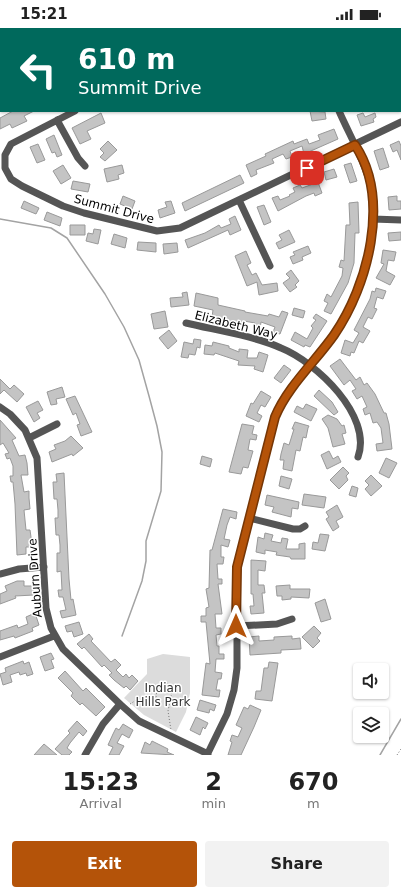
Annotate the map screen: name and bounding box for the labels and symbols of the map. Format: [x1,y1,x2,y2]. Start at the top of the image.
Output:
pin [290,151,324,185]
street label: Summit Drive [72,192,156,226]
street label: Elizabeth Way [193,308,279,342]
street label: Auburn Drive [25,538,45,618]
position arrow [215,605,257,647]
park label: Indian Hills Park [135,681,191,709]

